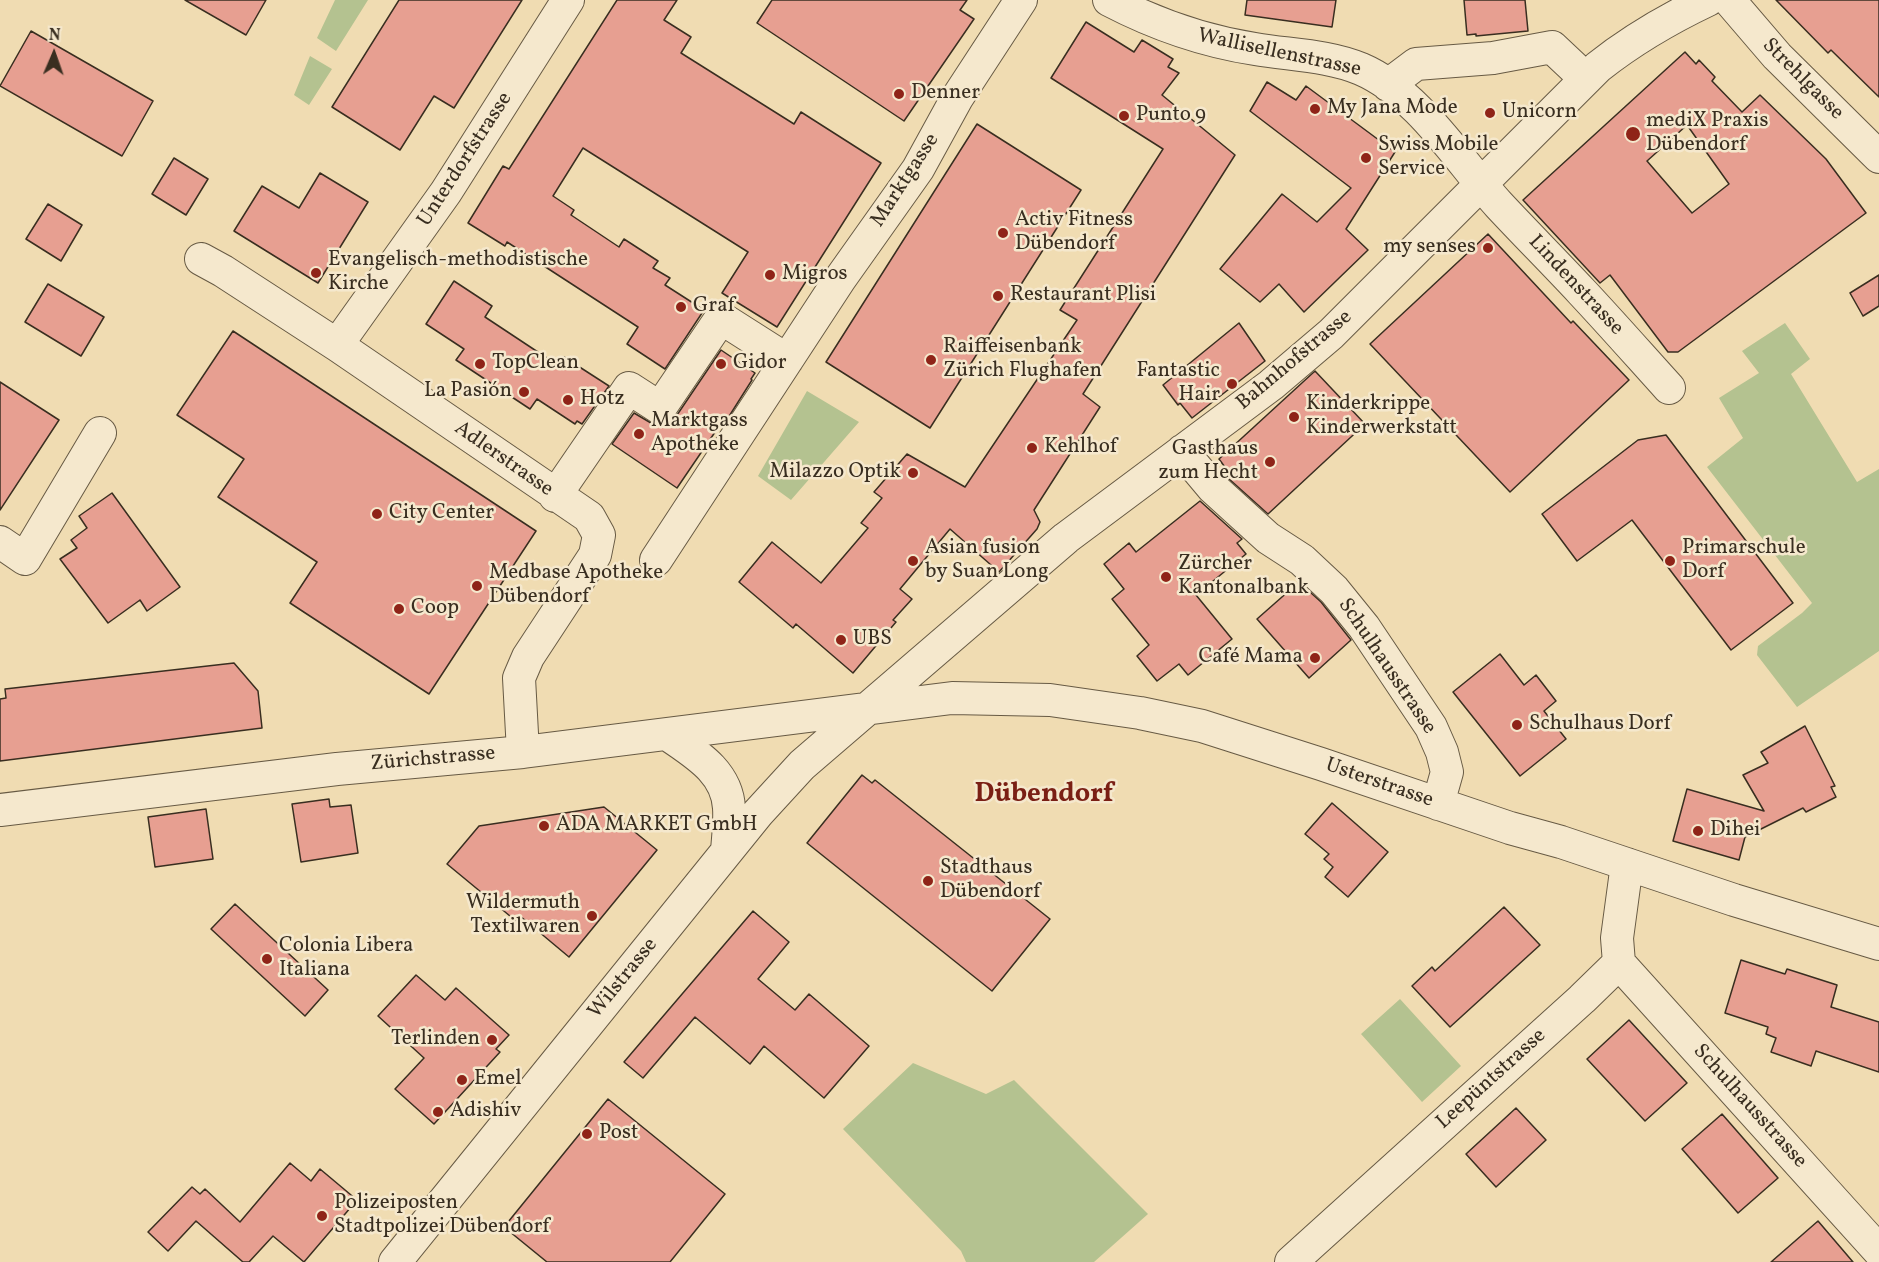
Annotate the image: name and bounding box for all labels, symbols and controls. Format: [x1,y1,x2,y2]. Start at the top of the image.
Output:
north arrow [24,24,84,84]
street label: Wallisellenstrasse [1195,24,1363,84]
text: N [48,25,61,47]
street label: Strehlgasse [1756,34,1848,126]
place label: Denner [911,81,980,107]
marker: Denner [892,87,906,101]
street label: Unterdorfstrasse [413,88,519,232]
place label: My Jana Mode [1327,96,1458,122]
place label: Unicorn [1502,100,1577,126]
marker: My Jana Mode [1308,102,1322,116]
place label: Punto 9 [1136,103,1206,129]
marker: Unicorn [1483,106,1497,120]
marker: Punto 9 [1117,109,1131,123]
place label: mediX Praxis Dübendorf [1646,109,1768,159]
marker: mediX Praxis Dübendorf [1624,125,1642,143]
street label: Marktgasse [866,129,946,233]
place label: Swiss Mobile Service [1378,133,1498,183]
marker: Swiss Mobile Service [1359,151,1373,165]
place label: Activ Fitness Dübendorf [1015,208,1133,258]
marker: Activ Fitness Dübendorf [996,226,1010,240]
street label: Lindenstrasse [1522,230,1628,342]
place label: my senses [1383,235,1476,261]
marker: my senses [1481,241,1495,255]
place label: Evangelisch-methodistische Kirche [328,248,588,298]
place label: Migros [782,262,848,288]
marker: Evangelisch-methodistische Kirche [309,266,323,280]
marker: Migros [763,268,777,282]
place label: Restaurant Plisi [1010,283,1156,309]
marker: Restaurant Plisi [991,289,1005,303]
place label: Graf [693,294,735,320]
marker: Graf [674,300,688,314]
street label: Bahnhofstrasse [1232,305,1358,417]
place label: Raiffeisenbank Zürich Flughafen [943,335,1102,385]
place label: TopClean [492,351,579,377]
place label: Gidor [733,351,786,377]
marker: Raiffeisenbank Zürich Flughafen [924,353,938,367]
marker: TopClean [473,357,487,371]
marker: Gidor [714,357,728,371]
place label: Fantastic Hair [1136,359,1220,409]
marker: Fantastic Hair [1225,377,1239,391]
place label: La Pasión [424,379,512,405]
marker: La Pasión [517,385,531,399]
place label: Hotz [580,387,625,413]
place label: Kinderkrippe Kinderwerkstatt [1306,392,1457,442]
marker: Hotz [561,393,575,407]
place label: Marktgass Apotheke [651,409,748,459]
marker: Kinderkrippe Kinderwerkstatt [1287,410,1301,424]
street label: Adlerstrasse [449,417,557,503]
marker: Marktgass Apotheke [632,427,646,441]
place label: Kehlhof [1044,435,1117,461]
place label: Gasthaus zum Hecht [1158,437,1258,487]
marker: Kehlhof [1025,441,1039,455]
marker: Gasthaus zum Hecht [1263,455,1277,469]
place label: Milazzo Optik [769,460,901,486]
marker: Milazzo Optik [906,466,920,480]
place label: City Center [389,501,494,527]
marker: City Center [370,507,384,521]
place label: Asian fusion by Suan Long [925,536,1049,586]
place label: Primarschule Dorf [1682,536,1806,586]
place label: Zürcher Kantonalbank [1178,552,1309,602]
marker: Asian fusion by Suan Long [906,554,920,568]
marker: Primarschule Dorf [1663,554,1677,568]
place label: Medbase Apotheke Dübendorf [489,561,663,611]
marker: Zürcher Kantonalbank [1159,570,1173,584]
marker: Medbase Apotheke Dübendorf [470,579,484,593]
street label: Schulhausstrasse [1331,594,1441,740]
place label: Coop [411,596,459,622]
marker: Coop [392,602,406,616]
place label: UBS [853,627,892,653]
marker: UBS [834,633,848,647]
place label: Café Mama [1198,645,1303,671]
marker: Café Mama [1308,651,1322,665]
place label: Schulhaus Dorf [1529,712,1671,738]
marker: Schulhaus Dorf [1510,718,1524,732]
street label: Zürichstrasse [370,742,496,778]
street label: Usterstrasse [1322,754,1436,814]
district label: Dübendorf [975,780,1113,812]
place label: ADA MARKET GmbH [556,813,758,839]
place label: Dihei [1710,818,1760,844]
marker: ADA MARKET GmbH [537,819,551,833]
marker: Dihei [1691,824,1705,838]
place label: Stadthaus Dübendorf [940,856,1040,906]
marker: Stadthaus Dübendorf [921,874,935,888]
place label: Wildermuth Textilwaren [466,891,580,941]
marker: Wildermuth Textilwaren [585,909,599,923]
place label: Colonia Libera Italiana [279,934,413,984]
street label: Wilstrasse [584,934,664,1024]
marker: Colonia Libera Italiana [260,952,274,966]
street label: Leepüntstrasse [1432,1024,1552,1136]
place label: Terlinden [391,1027,480,1053]
marker: Terlinden [485,1033,499,1047]
street label: Schulhausstrasse [1687,1040,1811,1174]
place label: Emel [474,1067,521,1093]
marker: Emel [455,1073,469,1087]
place label: Adishiv [450,1099,521,1125]
marker: Adishiv [431,1105,445,1119]
place label: Post [599,1121,638,1147]
marker: Post [580,1127,594,1141]
place label: Polizeiposten Stadtpolizei Dübendorf [334,1191,549,1241]
marker: Polizeiposten Stadtpolizei Dübendorf [315,1209,329,1223]

